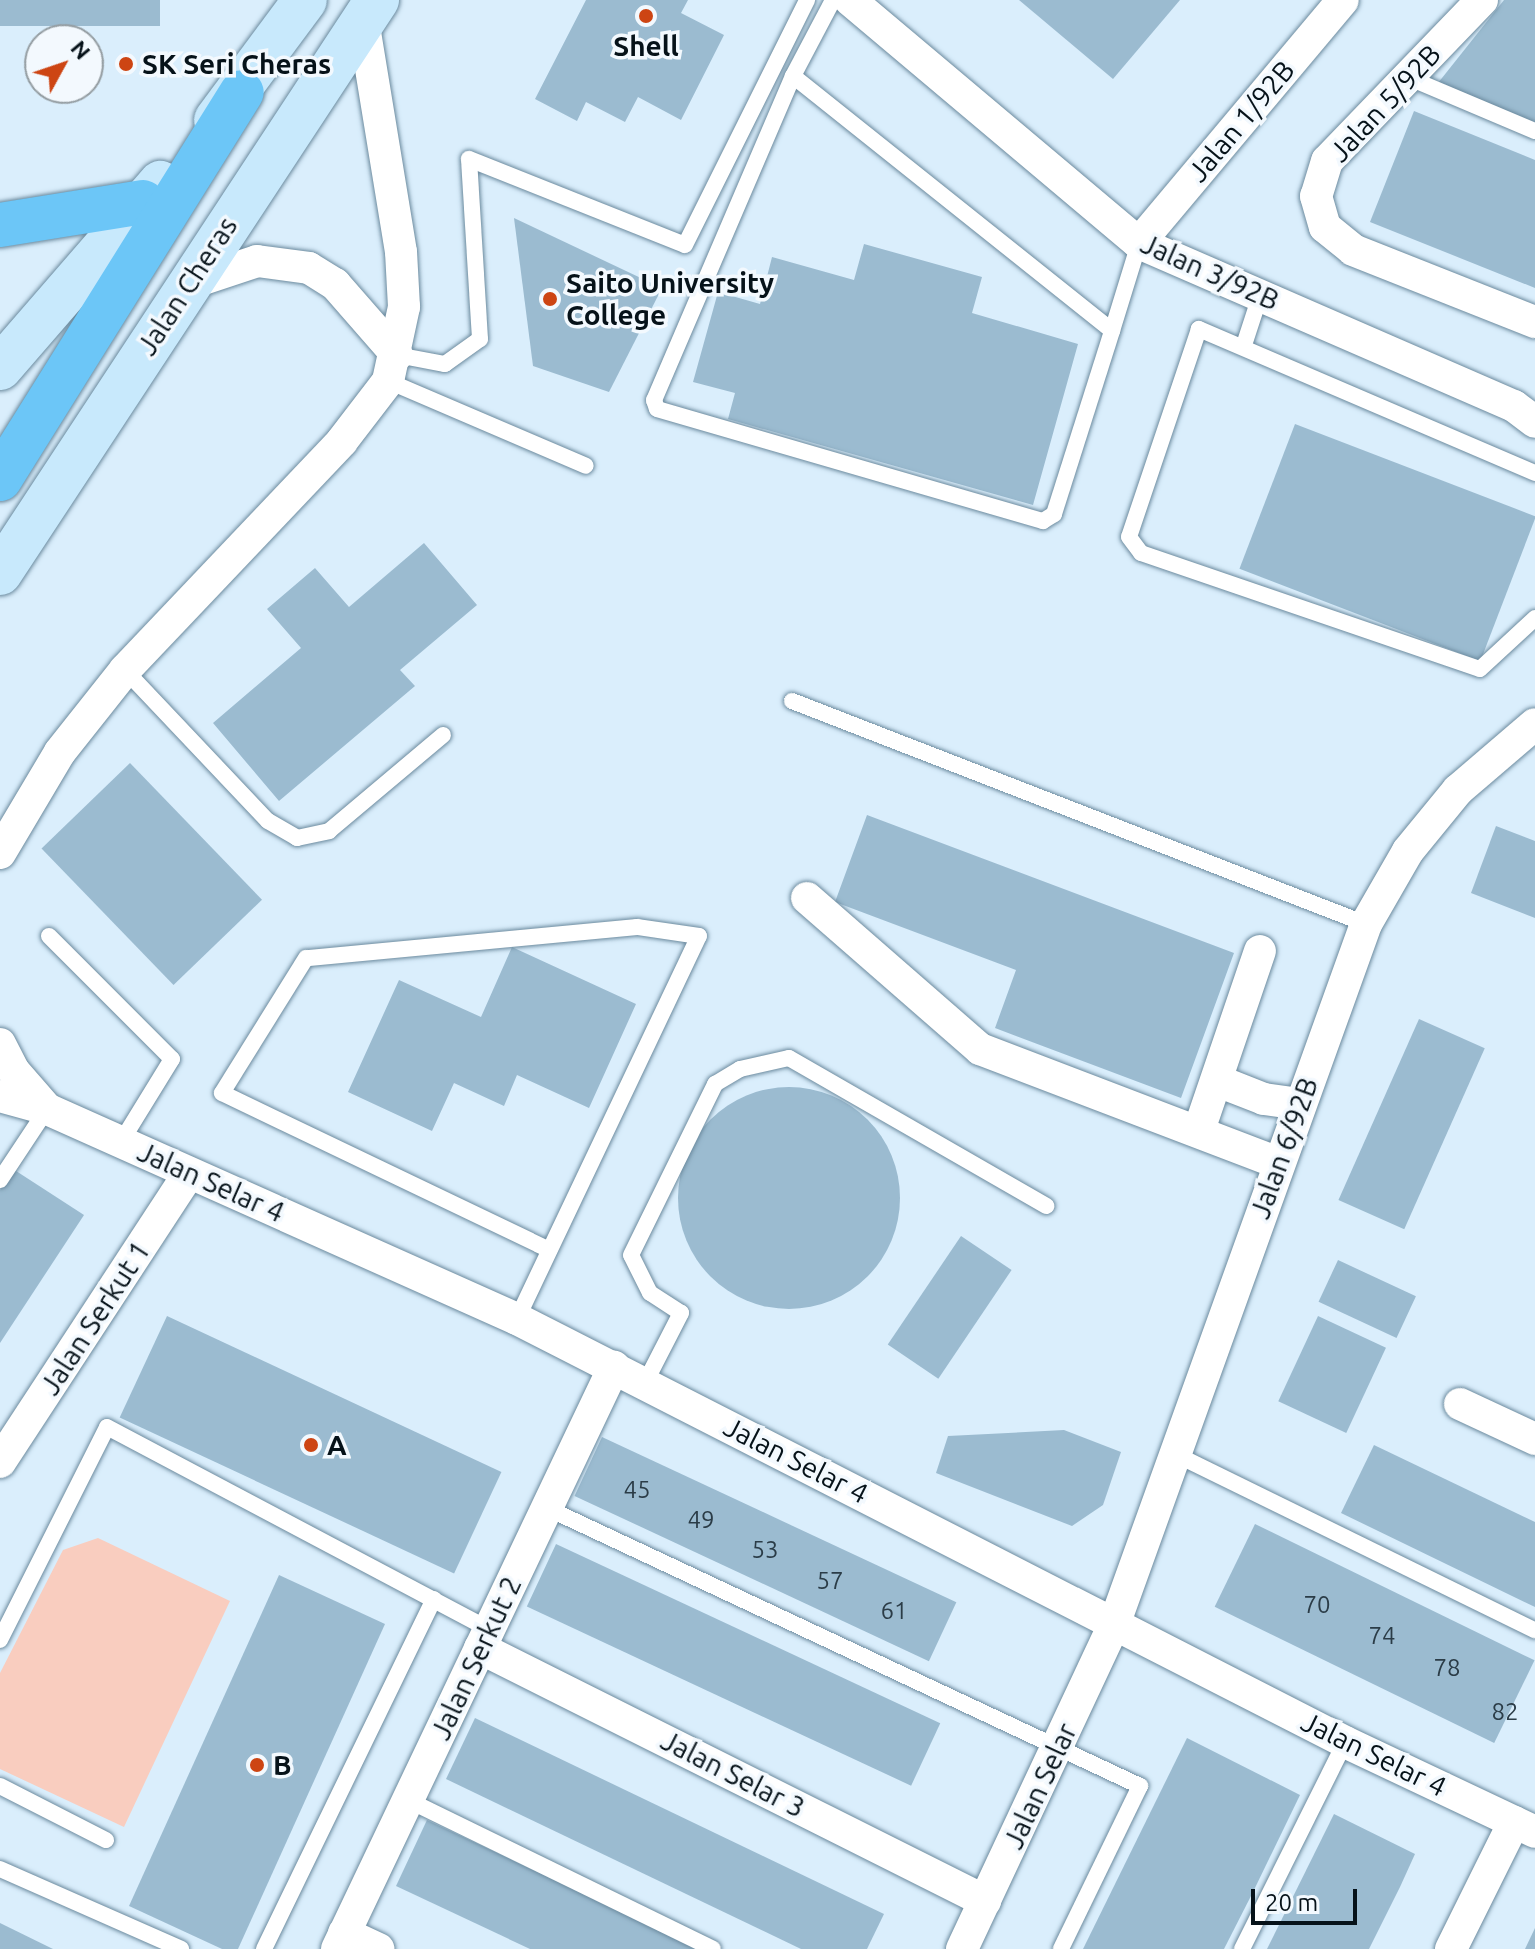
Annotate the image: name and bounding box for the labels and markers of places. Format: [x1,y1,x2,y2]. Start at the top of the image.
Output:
marker: Shell [637,7,655,25]
place label: Shell [613,29,679,63]
place label: SK Seri Cheras [142,47,331,81]
marker: SK Seri Cheras [117,55,135,73]
place label: Saito University College [566,266,774,332]
marker: Saito University College [541,290,559,308]
place label: A [327,1428,347,1462]
marker: A [302,1436,320,1454]
place label: B [273,1748,292,1782]
marker: B [248,1756,266,1774]

